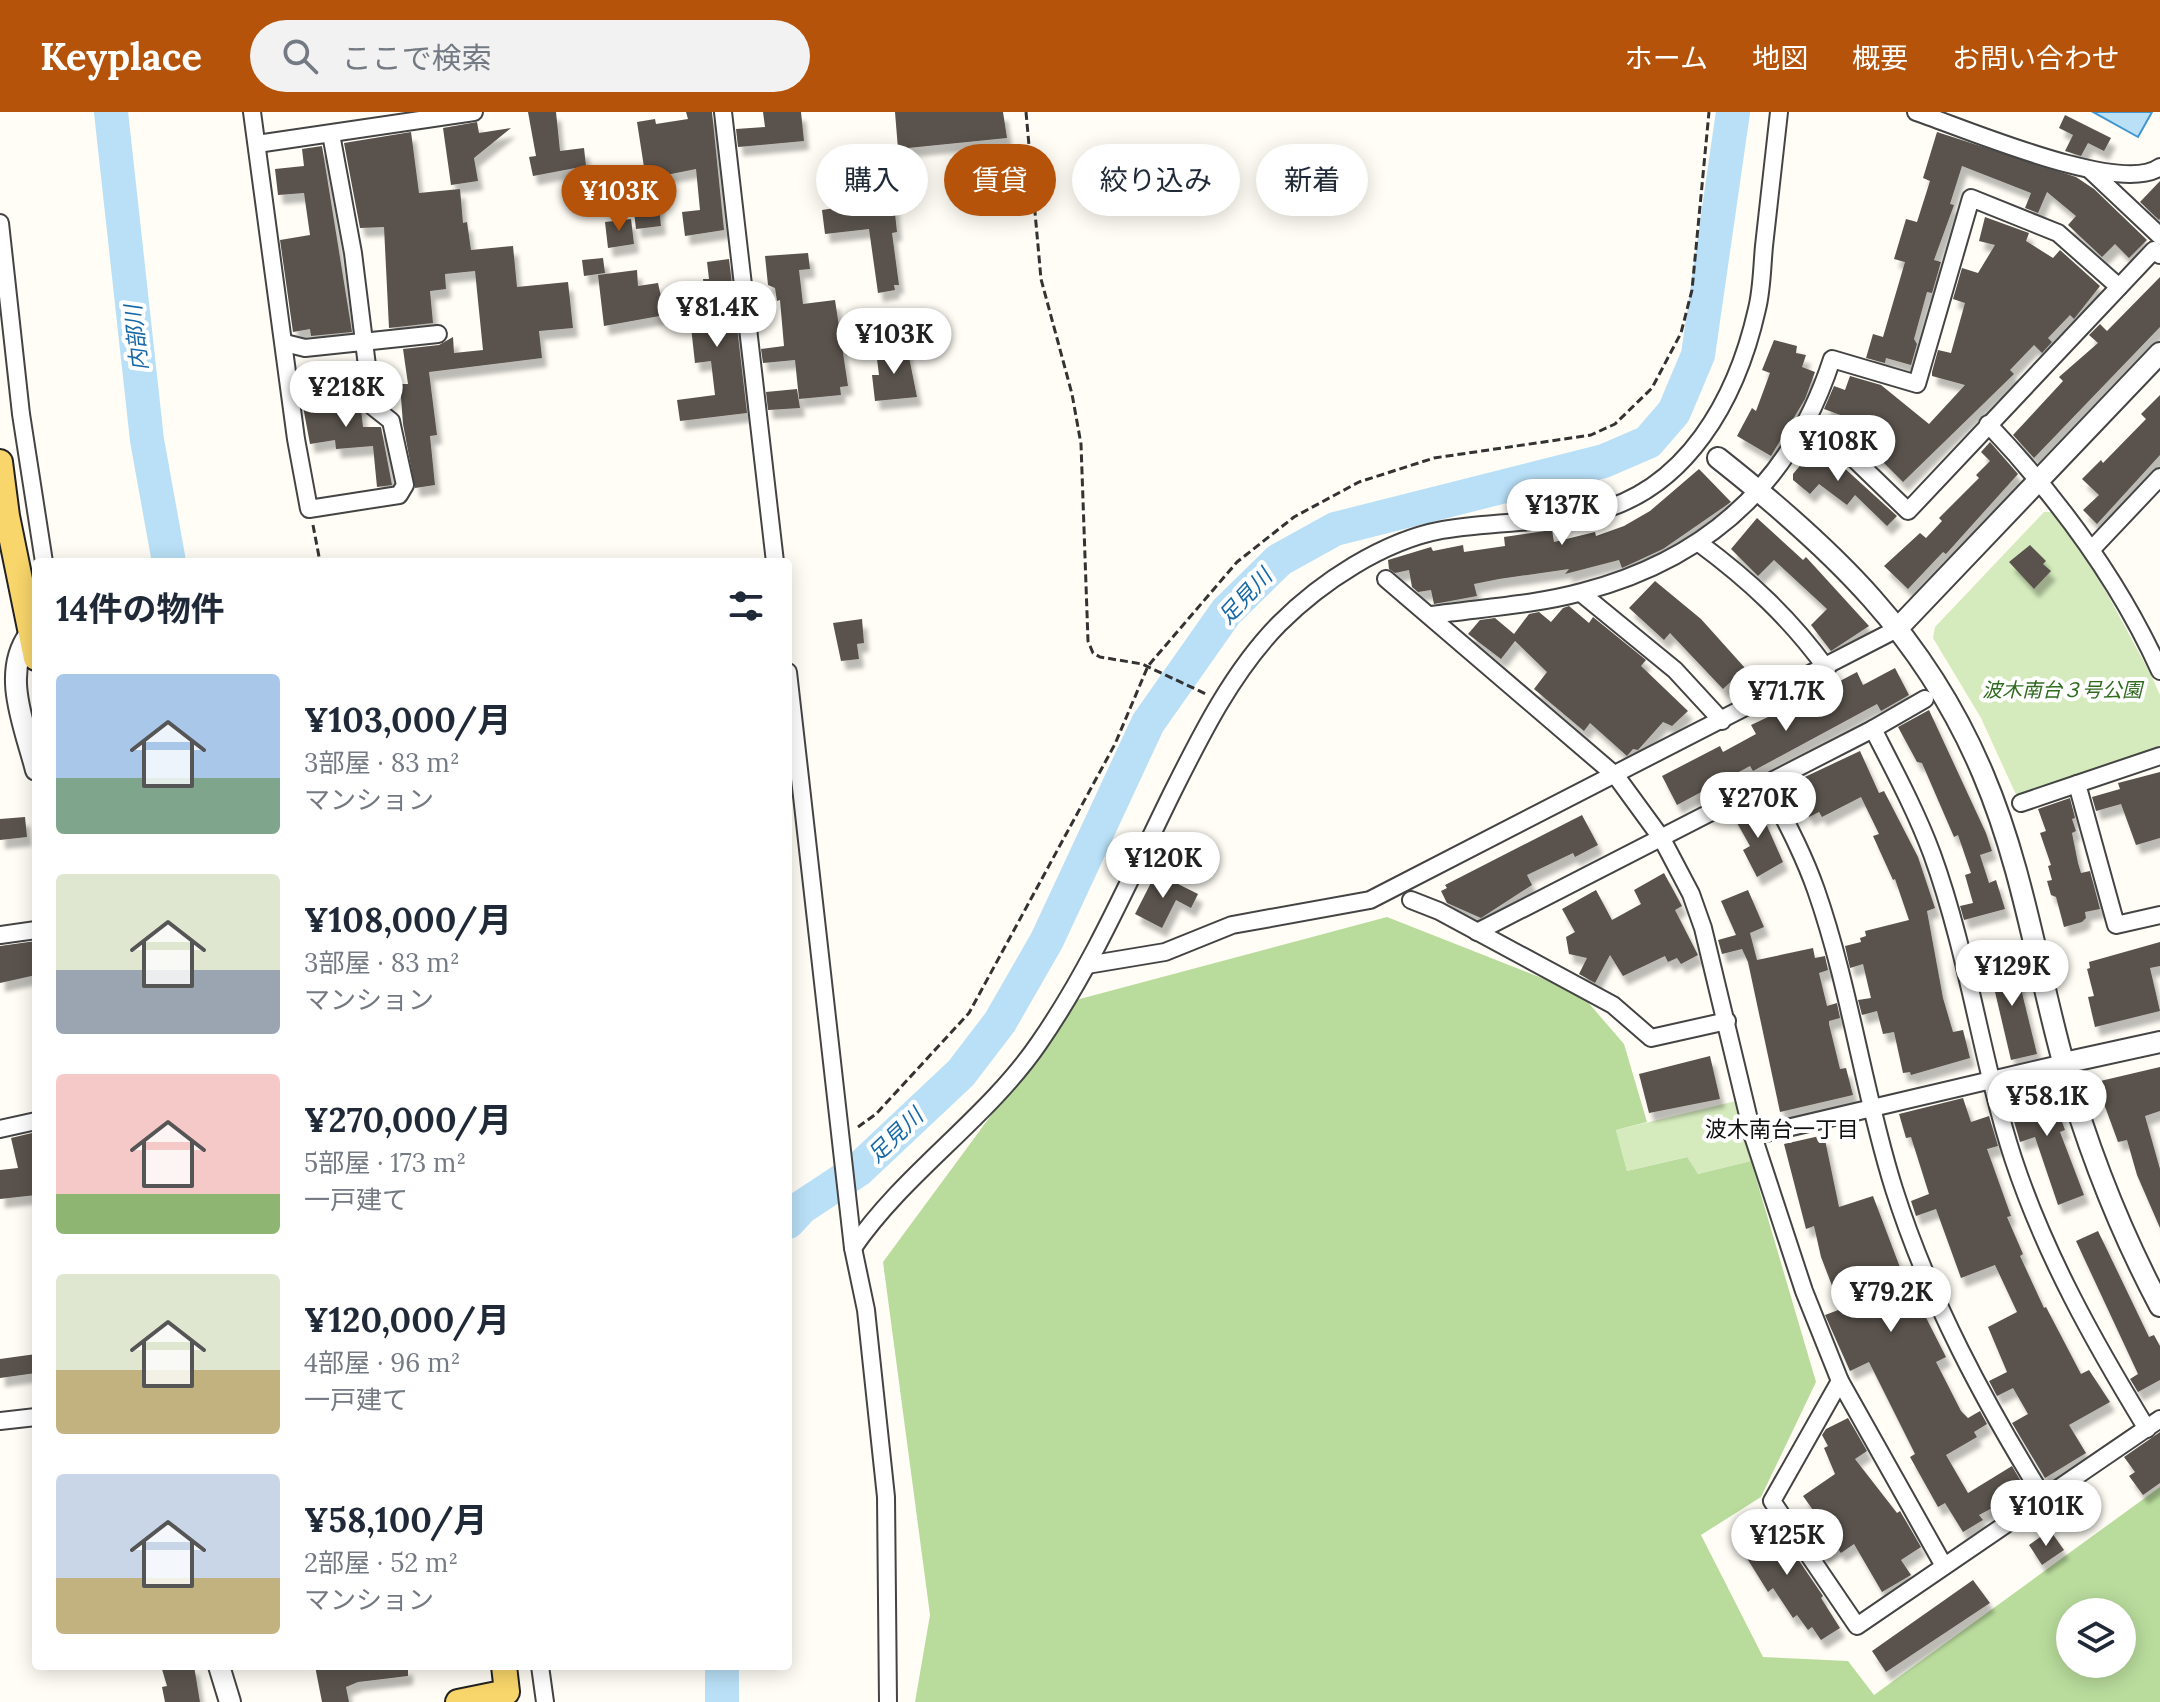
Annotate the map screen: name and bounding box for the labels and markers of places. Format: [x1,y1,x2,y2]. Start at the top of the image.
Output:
pin: ¥103K [563,165,675,233]
pin: ¥81.4K [652,281,782,349]
pin: ¥103K [838,308,950,376]
pin: ¥218K [290,361,402,429]
pin: ¥108K [1782,415,1894,483]
pin: ¥137K [1506,479,1618,547]
pin: ¥71.7K [1721,665,1851,733]
pin: ¥270K [1702,772,1814,840]
pin: ¥120K [1107,832,1219,900]
pin: ¥129K [1956,940,2068,1008]
pin: ¥58.1K [1982,1070,2112,1138]
pin: ¥79.2K [1826,1266,1956,1334]
pin: ¥101K [1990,1480,2102,1548]
pin: ¥125K [1731,1509,1843,1577]

